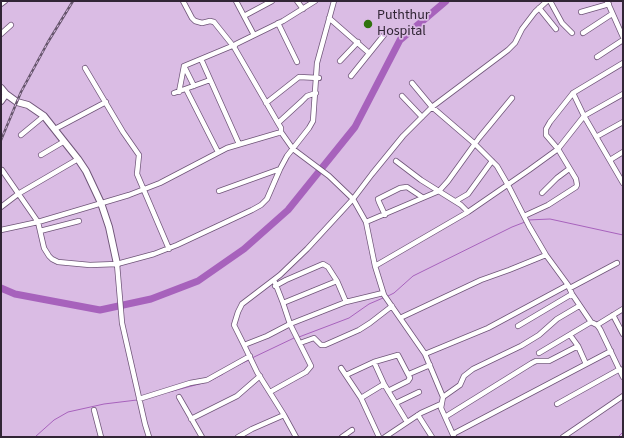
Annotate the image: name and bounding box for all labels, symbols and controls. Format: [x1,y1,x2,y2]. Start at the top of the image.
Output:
place label: Puththur Hospital [377,8,430,40]
marker: Puththur Hospital [362,18,374,30]

